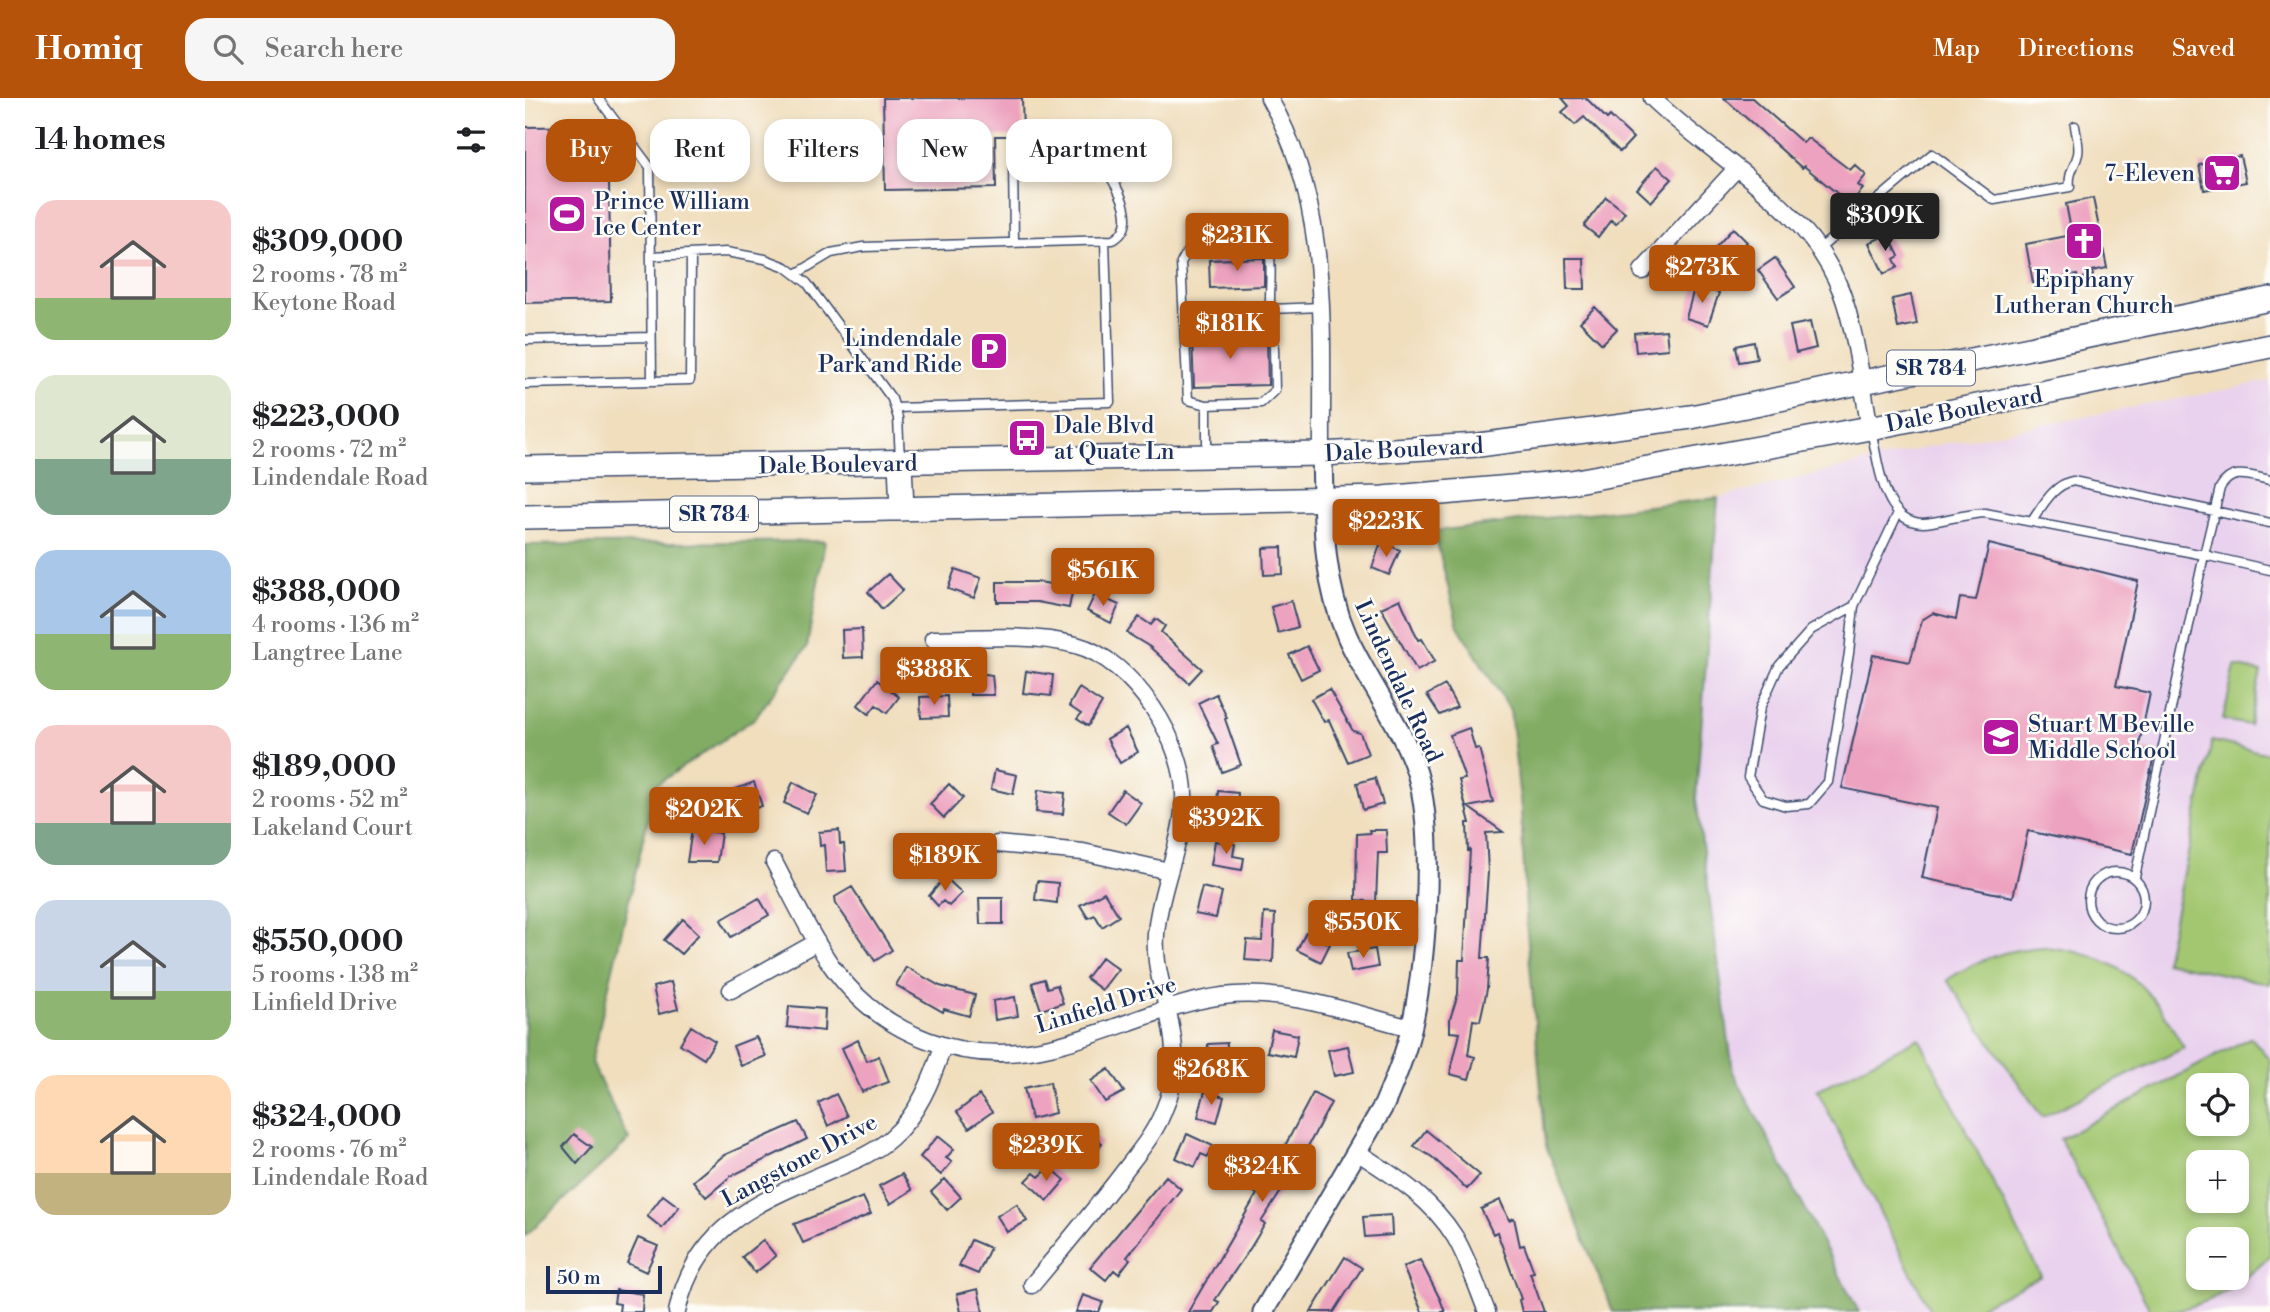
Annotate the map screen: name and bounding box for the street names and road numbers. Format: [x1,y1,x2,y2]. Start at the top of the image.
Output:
road number: SR 784 [1887,350,1975,386]
street label: Dale Boulevard [1883,381,2045,439]
street label: Dale Boulevard [1324,432,1484,468]
street label: Dale Boulevard [758,450,918,480]
road number: SR 784 [670,496,758,532]
street label: Lindendale Road [1348,596,1448,767]
street label: Linfield Drive [1033,970,1180,1040]
street label: Langstone Drive [717,1108,882,1214]

